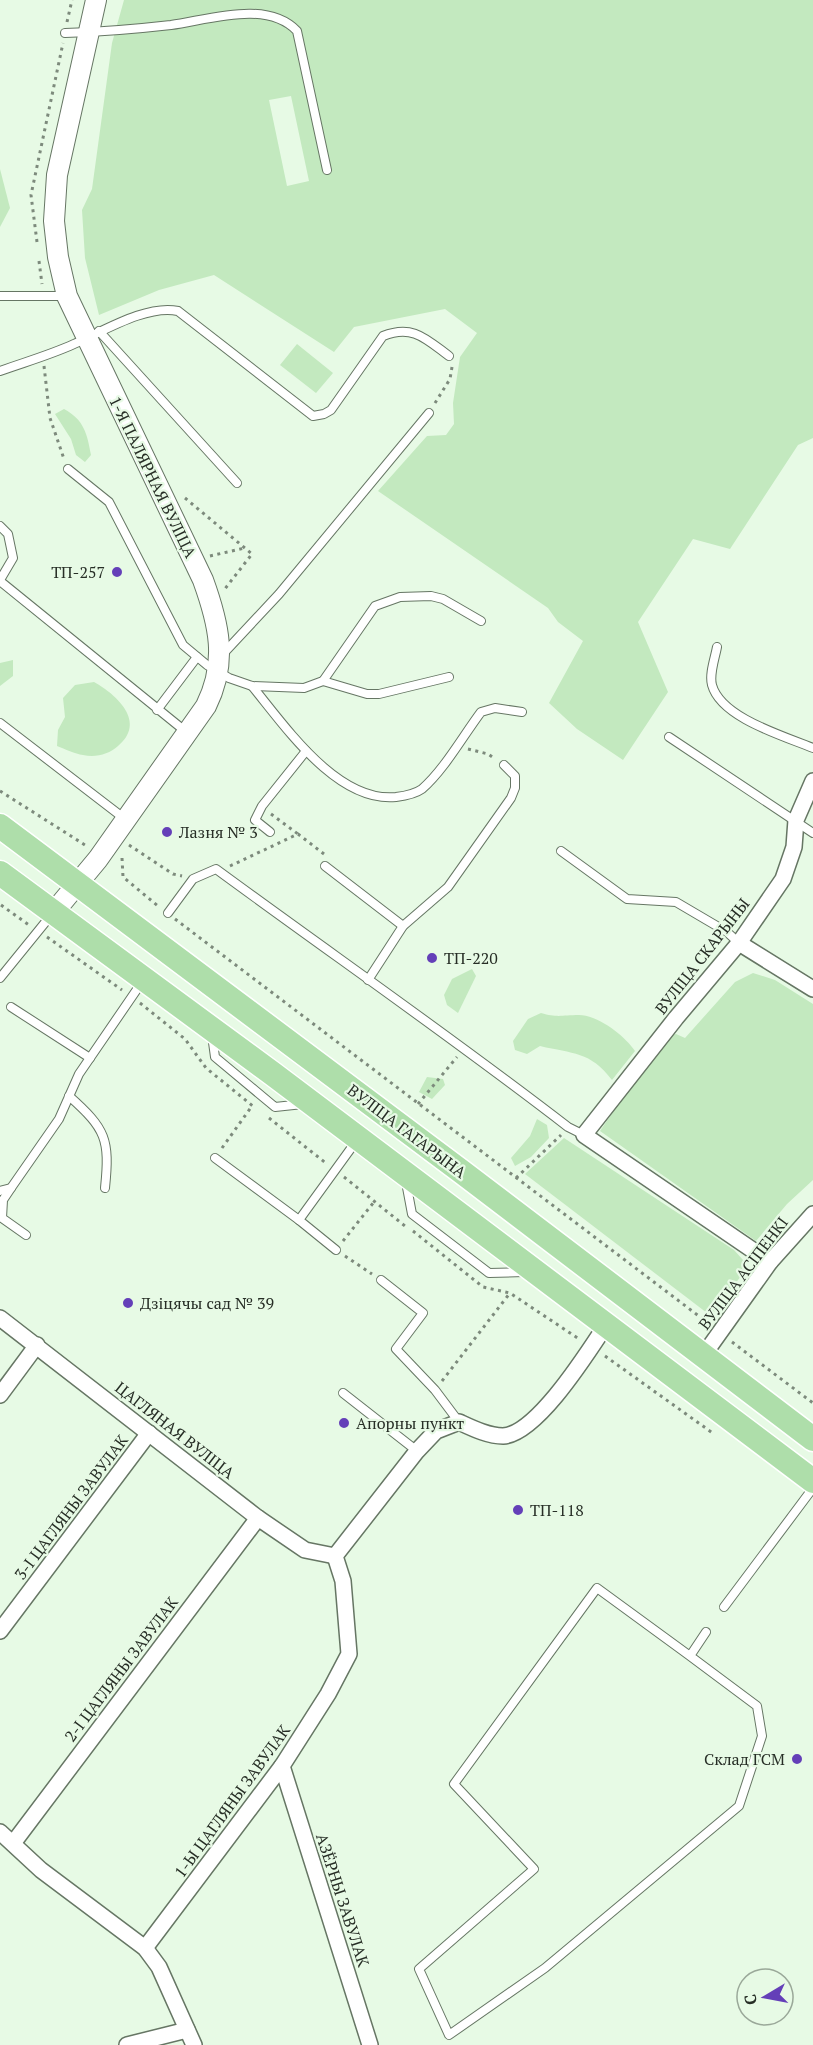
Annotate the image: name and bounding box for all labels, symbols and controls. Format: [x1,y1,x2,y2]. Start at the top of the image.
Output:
street label: 1-Я ПАЛЯРНАЯ ВУЛІЦА [104,393,202,562]
place label: ТП-257 [51,561,105,583]
marker: ТП-257 [110,565,124,579]
place label: Лазня № 3 [178,821,258,843]
marker: Лазня № 3 [160,825,174,839]
street label: ВУЛІЦА СКАРЫНЫ [650,893,755,1019]
place label: ТП-220 [444,947,498,969]
marker: ТП-220 [425,951,439,965]
street label: ВУЛІЦА ГАГАРЫНА [343,1079,471,1183]
street label: ВУЛІЦА АСІПЕНКІ [693,1212,793,1334]
place label: Дзіцячы сад № 39 [140,1292,274,1314]
marker: Дзіцячы сад № 39 [121,1296,135,1310]
street label: ЦАГЛЯНАЯ ВУЛІЦА [111,1376,239,1484]
place label: Апорны пункт [356,1412,464,1434]
marker: Апорны пункт [337,1416,351,1430]
street label: 3-І ЦАГЛЯНЫ ЗАВУЛАК [9,1430,133,1584]
place label: ТП-118 [530,1499,584,1521]
marker: ТП-118 [511,1503,525,1517]
street label: 2-І ЦАГЛЯНЫ ЗАВУЛАК [59,1592,183,1746]
street label: 1-Ы ЦАГЛЯНЫ ЗАВУЛАК [169,1720,295,1882]
place label: Склад ГСМ [704,1748,785,1770]
marker: Склад ГСМ [790,1752,804,1766]
street label: АЗЁРНЫ ЗАВУЛАК [311,1830,375,1970]
north arrow [735,1967,795,2027]
text: С [738,1993,762,2007]

